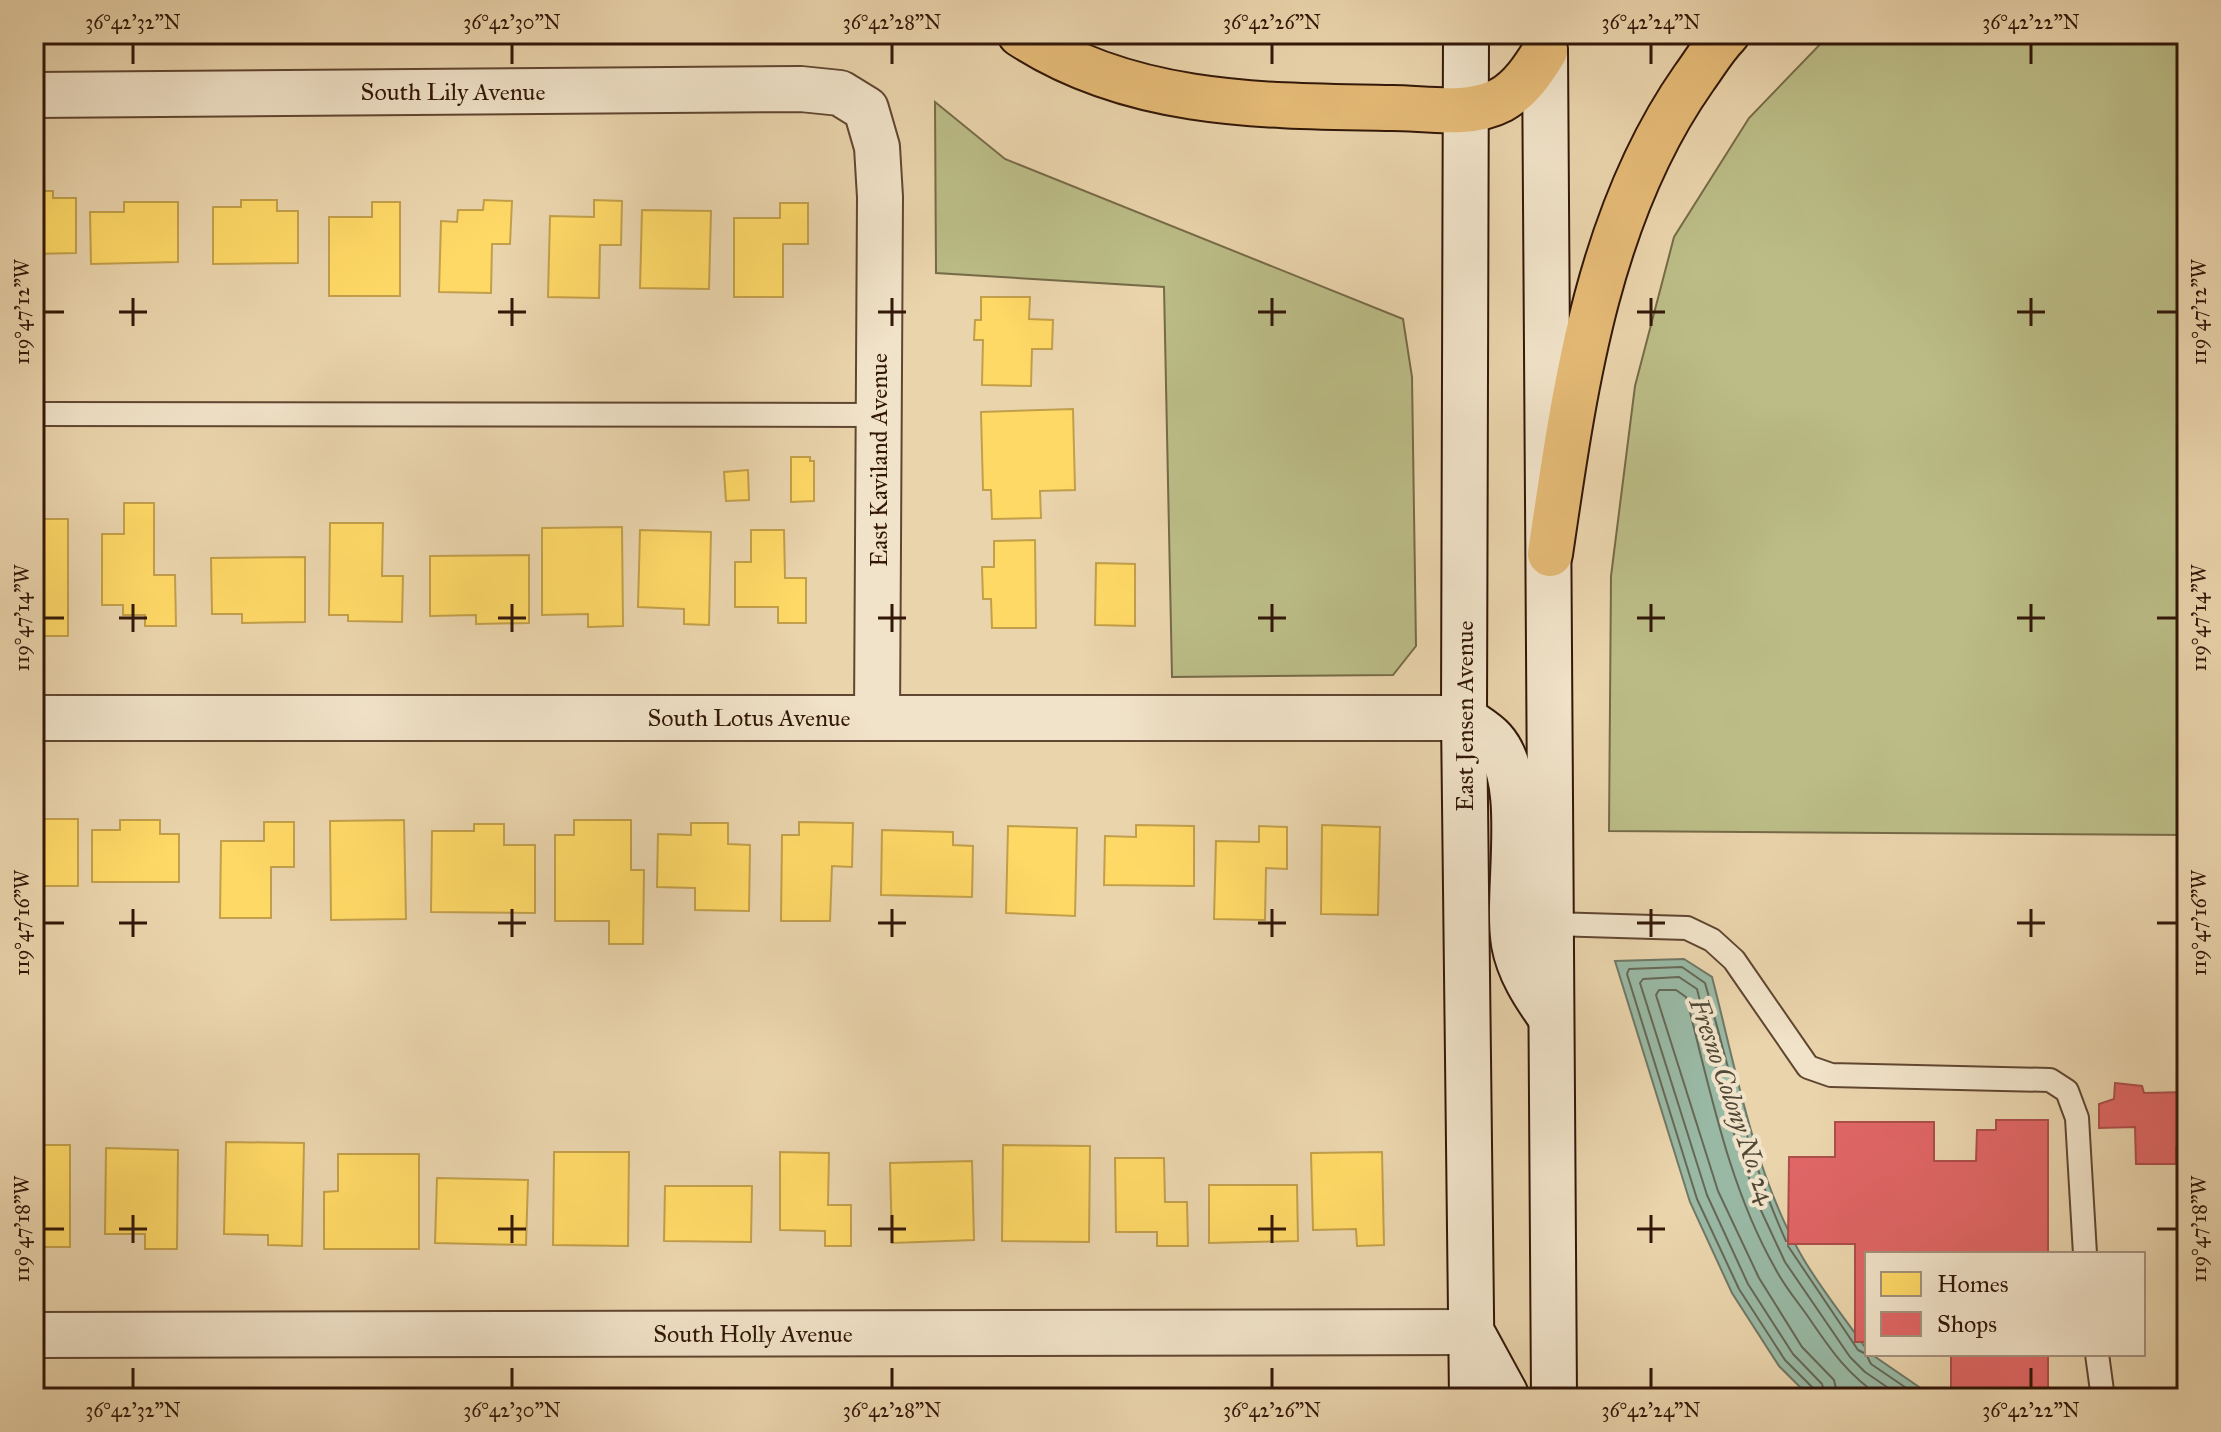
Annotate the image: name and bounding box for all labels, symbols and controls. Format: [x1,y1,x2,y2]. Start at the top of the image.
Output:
text: 36°42'32"N [85,10,181,34]
text: 36°42'30"N [463,10,561,34]
text: 36°42'28"N [843,10,941,34]
text: 36°42'26"N [1223,10,1321,34]
text: 36°42'24"N [1602,10,1700,34]
text: 36°42'22"N [1982,10,2080,34]
street label: South Lily Avenue [361,77,545,107]
text: 119°47'12"W [10,258,34,365]
text: 119°47'12"W [2187,258,2211,365]
street label: East Kaviland Avenue [864,353,894,567]
text: 119°47'14"W [10,564,34,671]
text: 119°47'14"W [2187,564,2211,671]
street label: East Jensen Avenue [1450,621,1480,811]
street label: South Lotus Avenue [647,703,851,733]
text: 119°47'16"W [10,869,34,976]
text: 119°47'16"W [2187,869,2211,976]
water label: Fresno Colony No. 24 [1682,993,1784,1209]
text: 119°47'18"W [10,1175,34,1282]
text: 119°47'18"W [2187,1175,2211,1282]
legend [1865,1252,2145,1356]
text: Homes [1937,1269,2009,1299]
text: Shops [1937,1309,1997,1339]
street label: South Holly Avenue [653,1319,853,1349]
text: 36°42'32"N [85,1398,181,1422]
text: 36°42'30"N [463,1398,561,1422]
text: 36°42'28"N [843,1398,941,1422]
text: 36°42'26"N [1223,1398,1321,1422]
text: 36°42'24"N [1602,1398,1700,1422]
text: 36°42'22"N [1982,1398,2080,1422]

